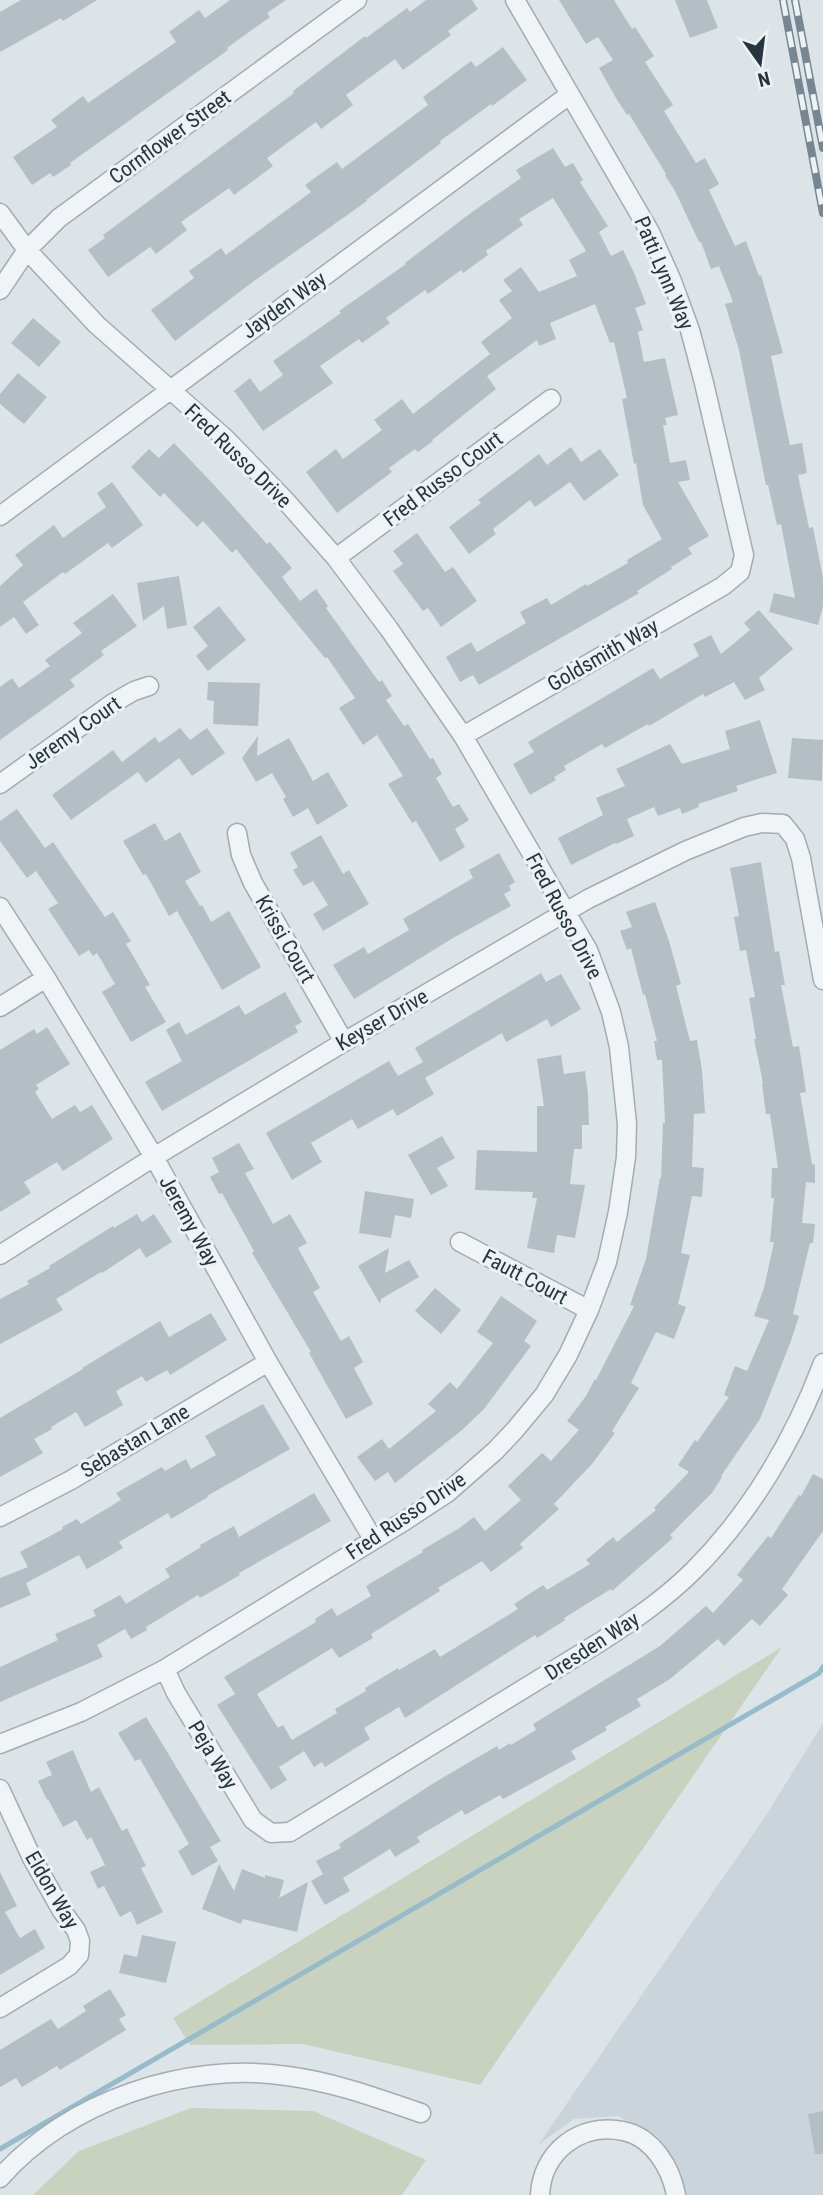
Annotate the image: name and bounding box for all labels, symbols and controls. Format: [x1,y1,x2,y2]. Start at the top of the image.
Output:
north arrow [725,28,795,98]
text: N [756,66,772,92]
street label: Cornflower Street [105,85,235,189]
street label: Patti Lynn Way [629,213,699,333]
street label: Jayden Way [237,266,331,344]
street label: Fred Russo Drive [180,399,296,513]
street label: Fred Russo Court [379,426,507,532]
street label: Goldsmith Way [543,614,663,696]
street label: Jeremy Court [21,691,125,775]
street label: Fred Russo Drive [521,849,607,983]
street label: Krissi Court [250,891,320,987]
street label: Keyser Drive [332,984,432,1056]
street label: Jeremy Way [154,1172,224,1271]
street label: Fautt Court [478,1245,572,1309]
street label: Sebastan Lane [77,1399,194,1483]
street label: Fred Russo Drive [342,1467,470,1565]
street label: Dresden Way [541,1607,644,1685]
street label: Peja Way [183,1717,243,1794]
street label: Eldon Way [20,1847,84,1933]

